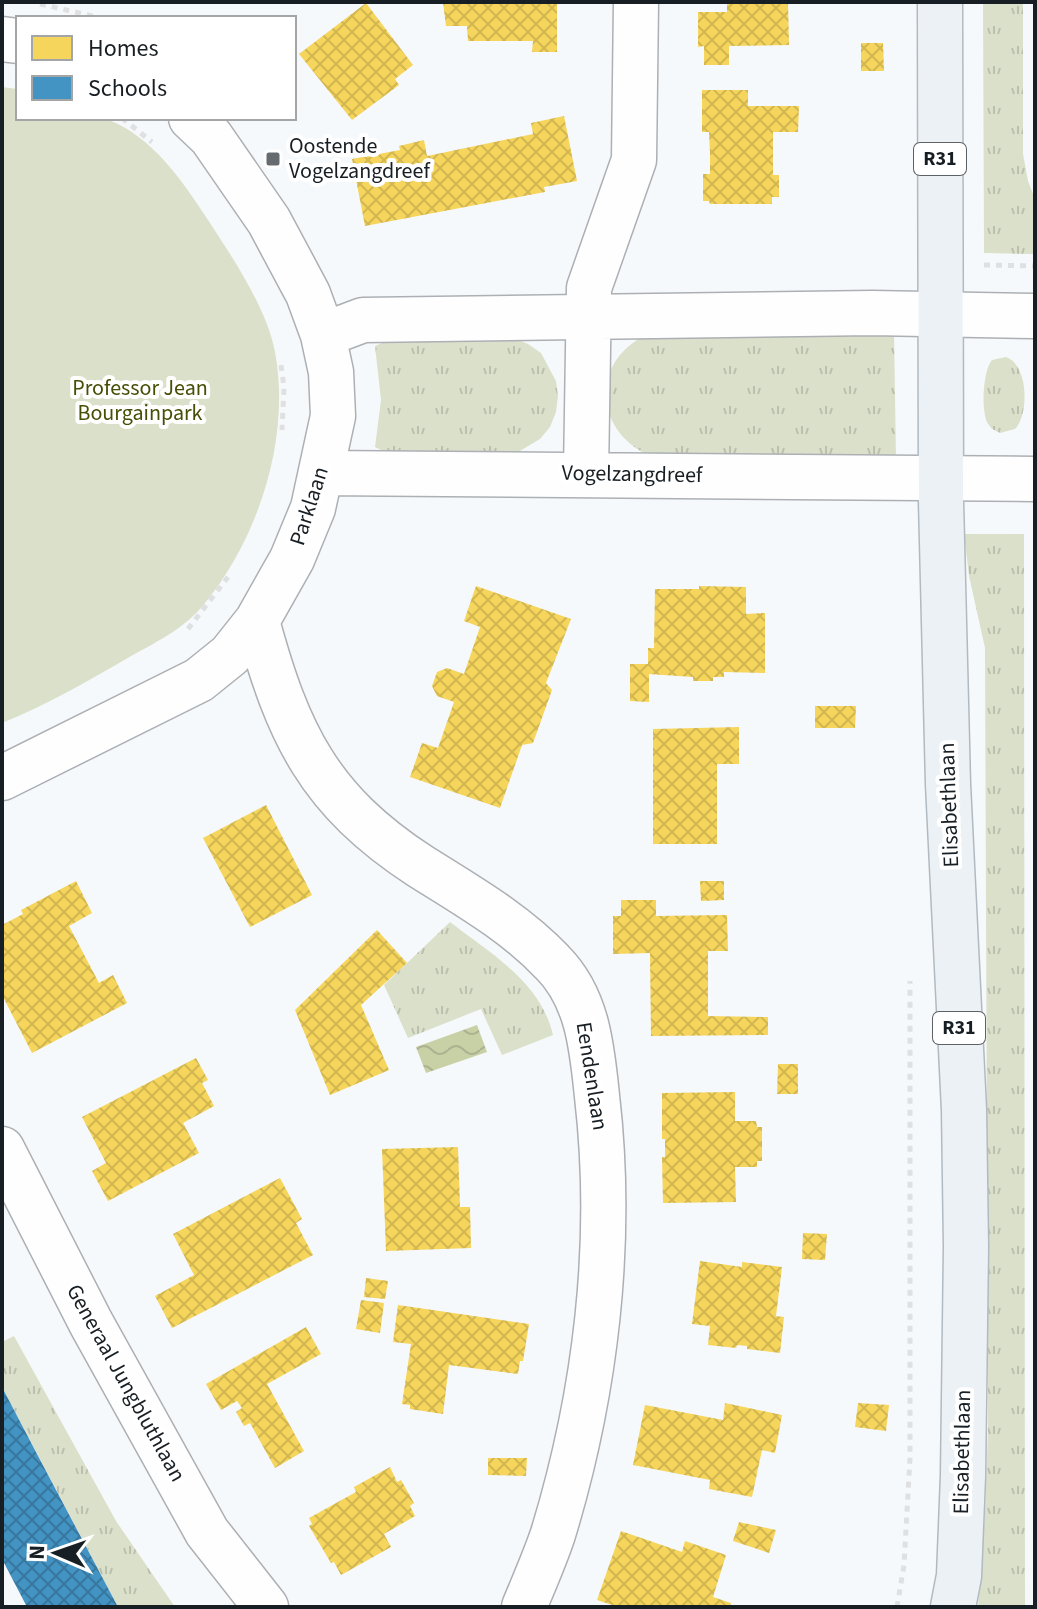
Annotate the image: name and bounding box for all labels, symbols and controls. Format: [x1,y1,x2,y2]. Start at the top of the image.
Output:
legend [16,16,296,120]
text: Homes [88,31,159,66]
text: Schools [88,71,167,106]
place label: Oostende Vogelzangdreef [289,130,431,187]
road number: R31 [914,143,966,175]
marker: Oostende Vogelzangdreef [264,150,282,168]
park label: Professor Jean Bourgainpark [72,372,208,429]
street label: Vogelzangdreef [561,457,704,491]
street label: Parklaan [281,463,337,549]
street label: Elisabethlaan [931,742,967,868]
road number: R31 [933,1012,985,1044]
street label: Eendenlaan [568,1020,616,1132]
street label: Generaal Jungbluthlaan [58,1278,194,1488]
street label: Elisabethlaan [945,1389,979,1515]
north arrow [16,1513,96,1593]
text: N [21,1544,53,1560]

